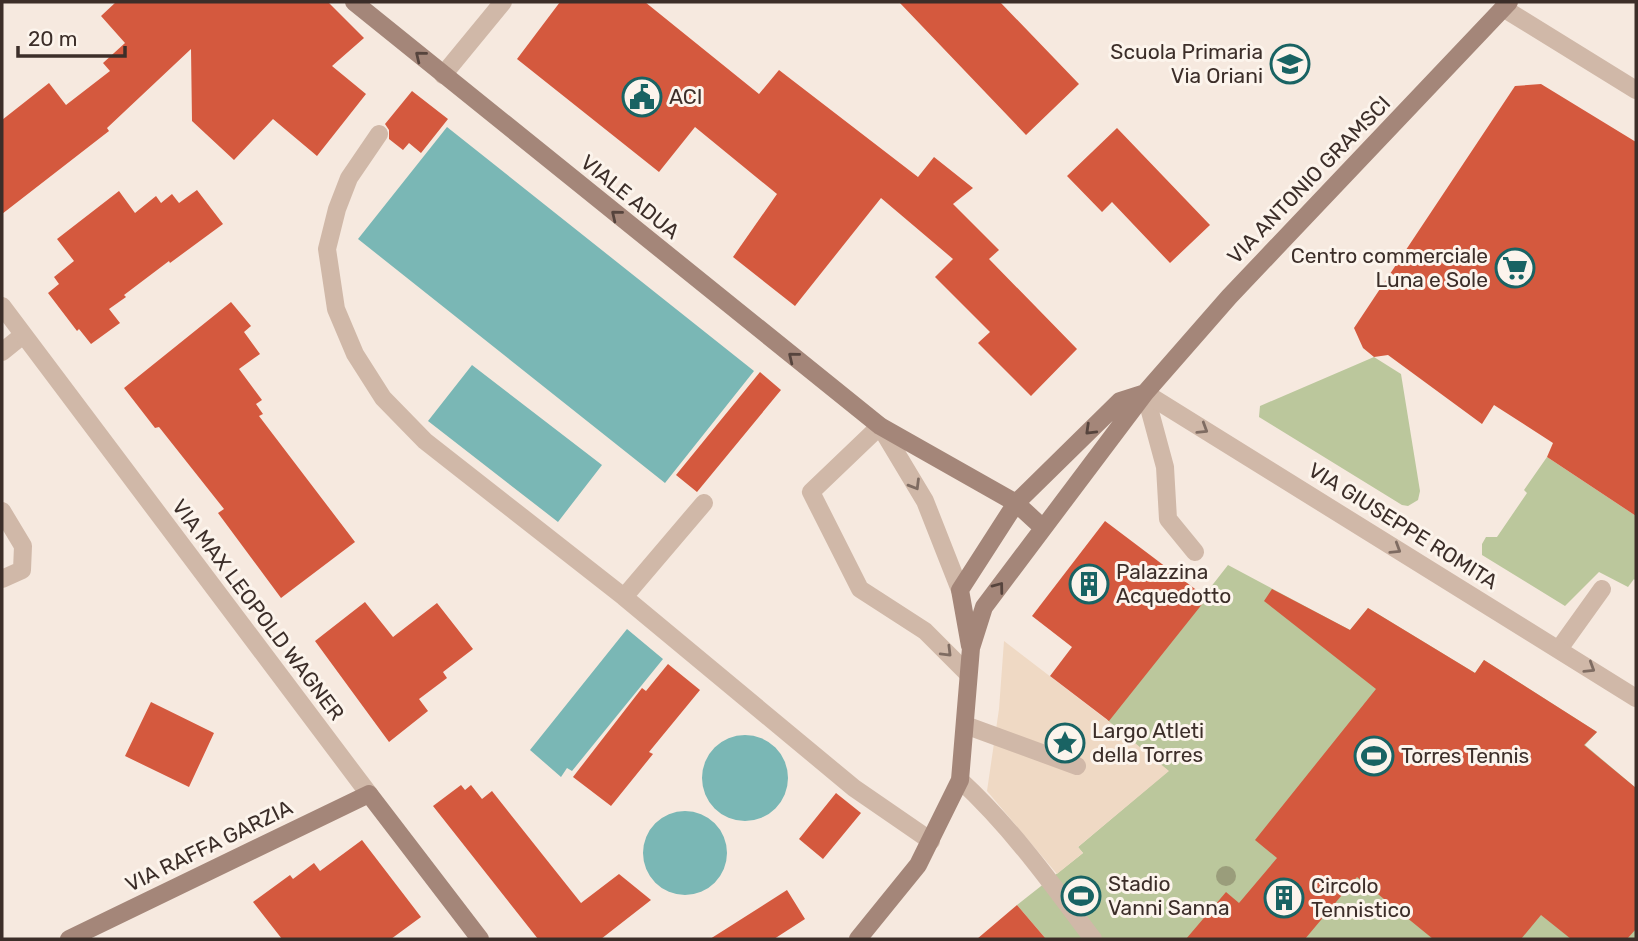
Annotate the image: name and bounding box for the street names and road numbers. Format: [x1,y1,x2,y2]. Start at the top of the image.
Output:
street label: VIA ANTONIO GRAMSCI [1222,91,1395,269]
street label: VIALE ADUA [576,149,685,244]
street label: VIA GIUSEPPE ROMITA [1304,457,1503,594]
street label: VIA MAX LEOPOLD WAGNER [167,494,350,725]
street label: VIA RAFFA GARZIA [121,794,296,897]

